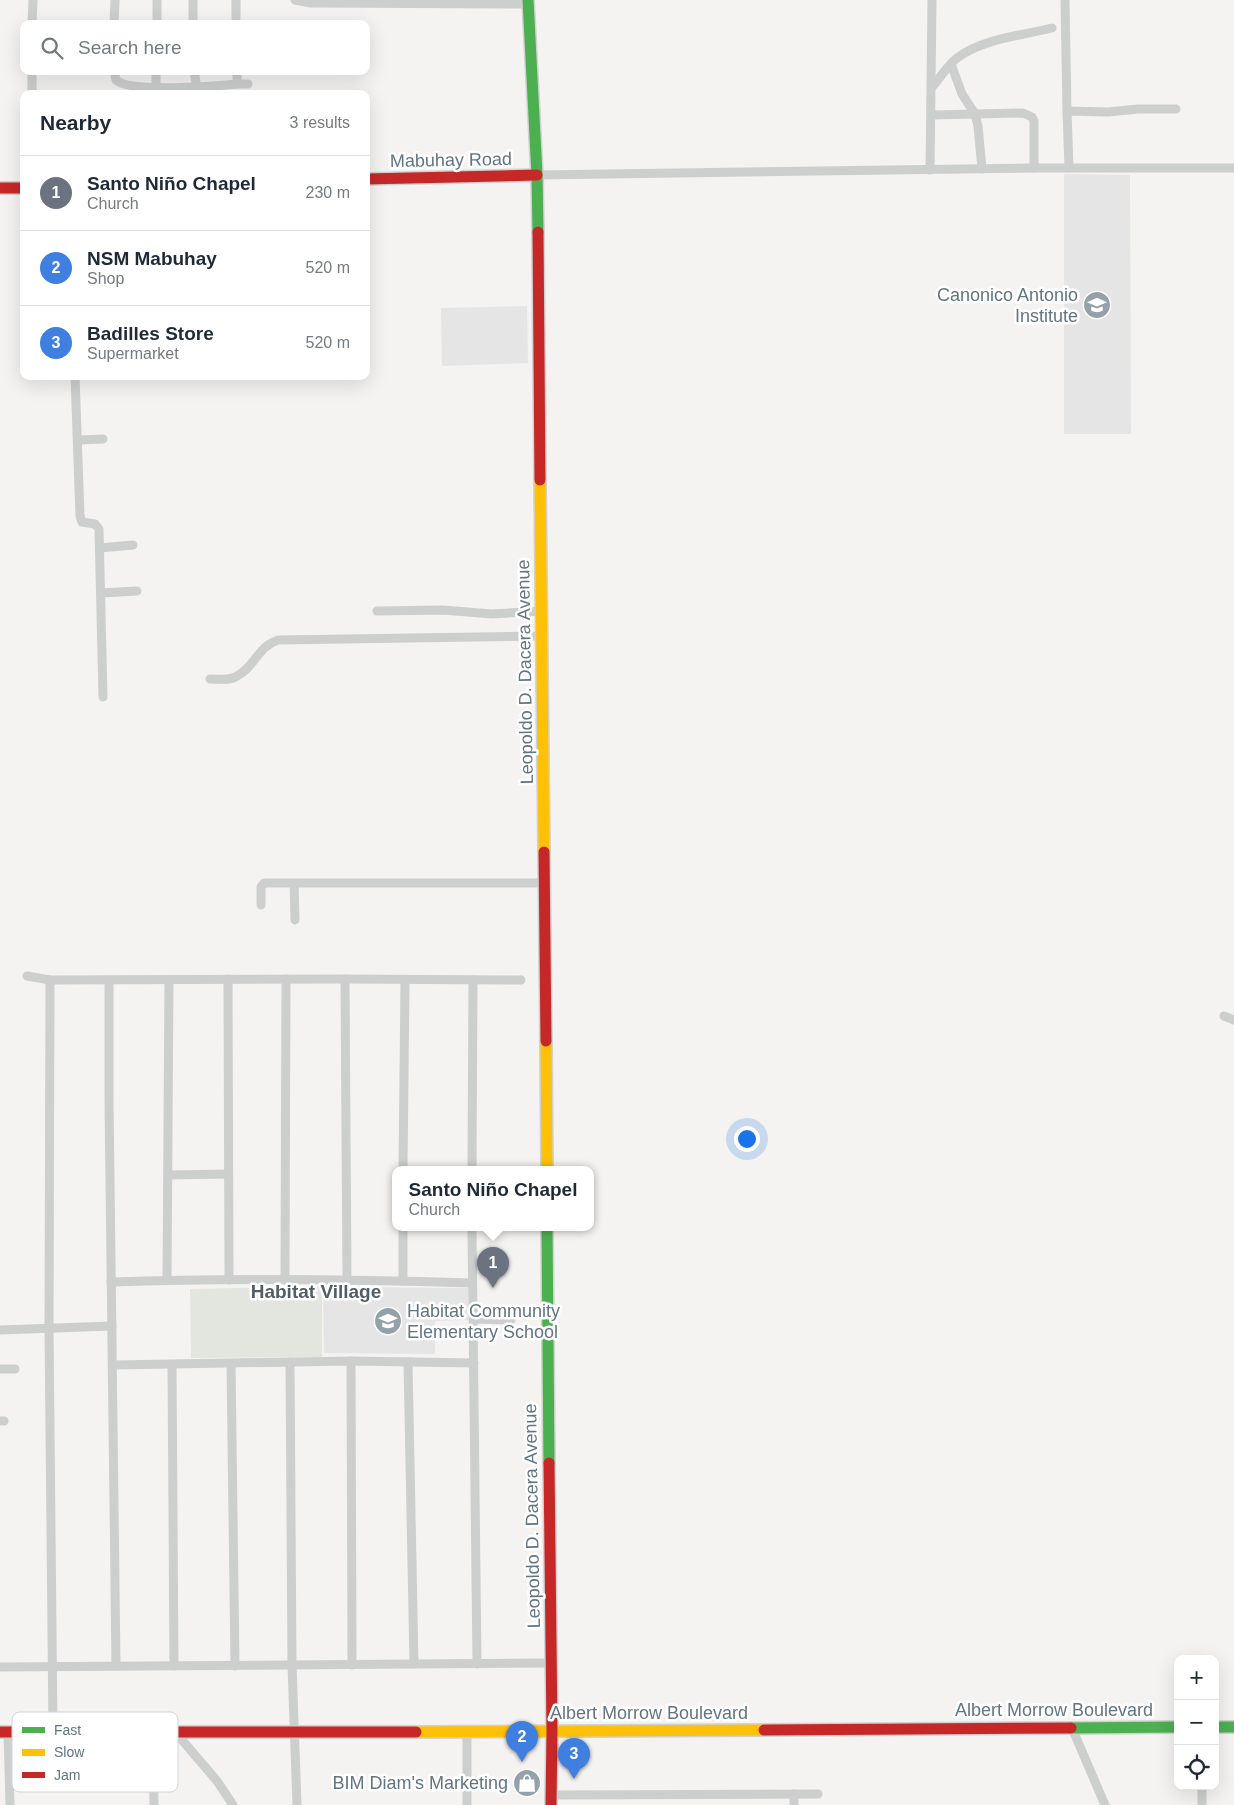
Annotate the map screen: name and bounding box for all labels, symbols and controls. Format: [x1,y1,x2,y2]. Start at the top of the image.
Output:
search box [20,20,370,75]
icon: search [38,34,66,62]
text: Search here [78,37,182,58]
text: Nearby [40,111,111,134]
text: 3 results [290,114,350,131]
street label: Mabuhay Road [390,149,512,171]
text: Santo Niño Chapel [87,173,256,194]
text: 1 [52,184,60,201]
text: 230 m [306,184,350,201]
text: Church [87,195,139,212]
text: NSM Mabuhay [87,248,217,269]
text: 2 [52,259,60,276]
text: 520 m [306,259,350,276]
text: Shop [87,270,124,287]
place label: Canonico Antonio Institute [937,285,1078,326]
school or university icon: Canonico Antonio Institute [1082,290,1112,320]
text: Badilles Store [87,323,214,344]
text: 3 [52,334,60,351]
text: 520 m [306,334,350,351]
text: Supermarket [87,345,179,362]
street label: Leopoldo D. Dacera Avenue [513,559,537,785]
your location [734,1126,760,1152]
popup [392,1166,594,1231]
text: Santo Niño Chapel [409,1179,577,1200]
text: Church [409,1201,460,1218]
pin: 1 [477,1247,509,1288]
district label: Habitat Village [251,1281,381,1302]
place label: Habitat Community Elementary School [407,1301,560,1342]
school or university icon: Habitat Community Elementary School [373,1306,403,1336]
street label: Leopoldo D. Dacera Avenue [520,1403,544,1629]
map controls [1174,1655,1219,1790]
button: + [1174,1655,1219,1700]
street label: Albert Morrow Boulevard [955,1700,1153,1720]
button: − [1174,1700,1219,1745]
street label: Albert Morrow Boulevard [550,1703,748,1723]
legend [12,1712,178,1792]
pin: 2 [506,1721,538,1762]
text: Fast [54,1722,81,1738]
pin: 3 [558,1738,590,1779]
text: Slow [54,1744,85,1760]
button: locate [1174,1745,1219,1790]
text: Jam [54,1767,80,1783]
shop icon: BIM Diam's Marketing [512,1768,542,1798]
place label: BIM Diam's Marketing [333,1773,508,1793]

